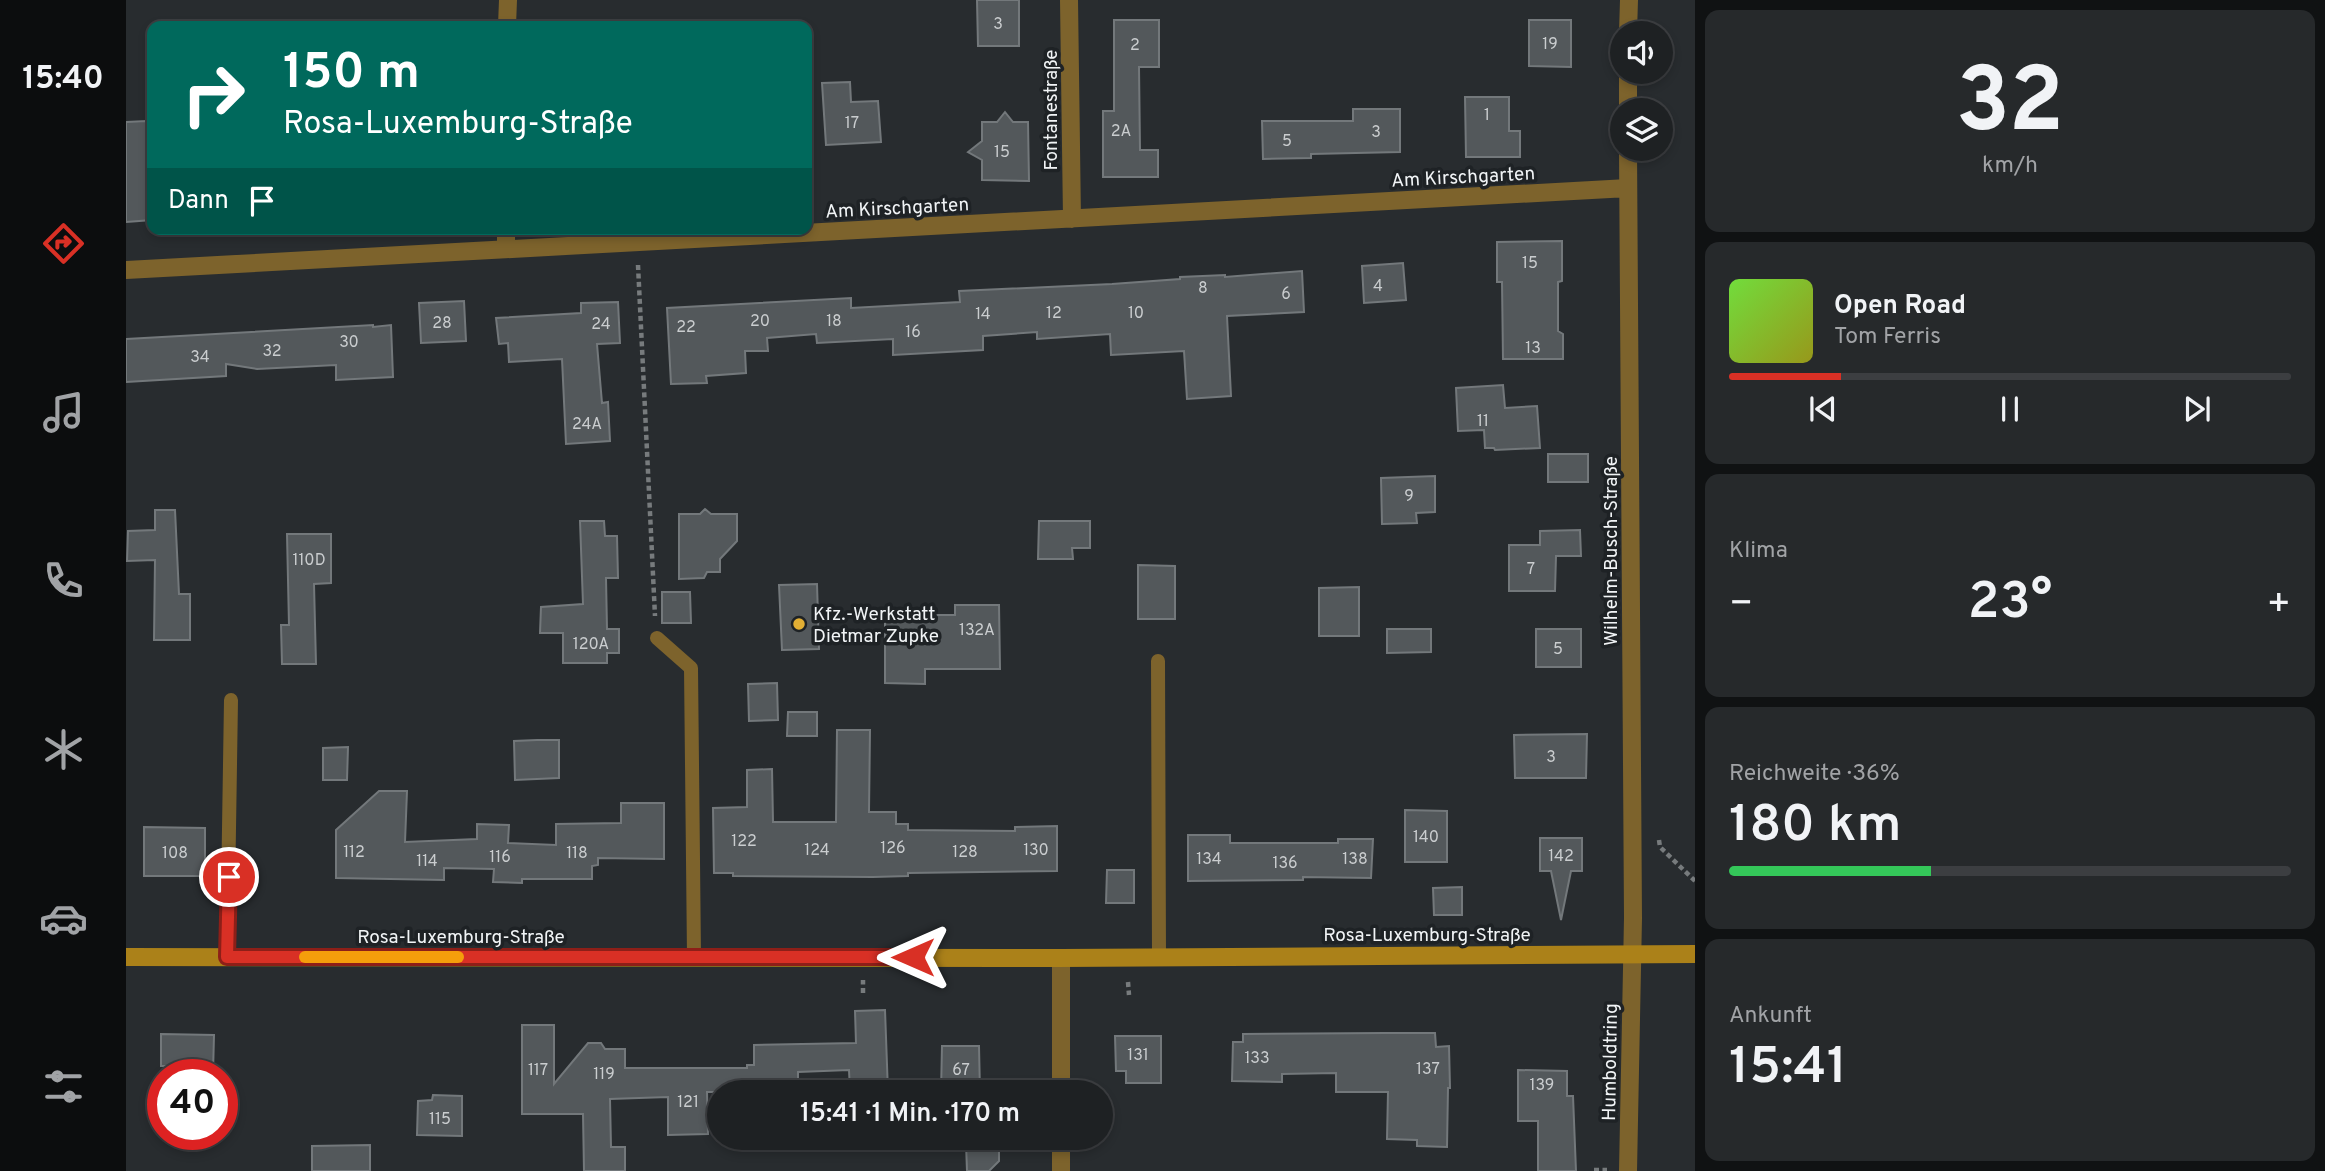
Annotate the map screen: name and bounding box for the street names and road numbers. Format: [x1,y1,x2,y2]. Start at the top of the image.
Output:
street label: Fontanestraße [1040,49,1064,171]
street label: Am Kirschgarten [1391,162,1536,194]
street label: Am Kirschgarten [825,193,970,225]
street label: Wilhelm-Busch-Straße [1600,456,1624,646]
street label: Rosa-Luxemburg-Straße [1323,924,1531,948]
street label: Rosa-Luxemburg-Straße [357,926,565,950]
street label: Humboldtring [1598,1003,1624,1121]

